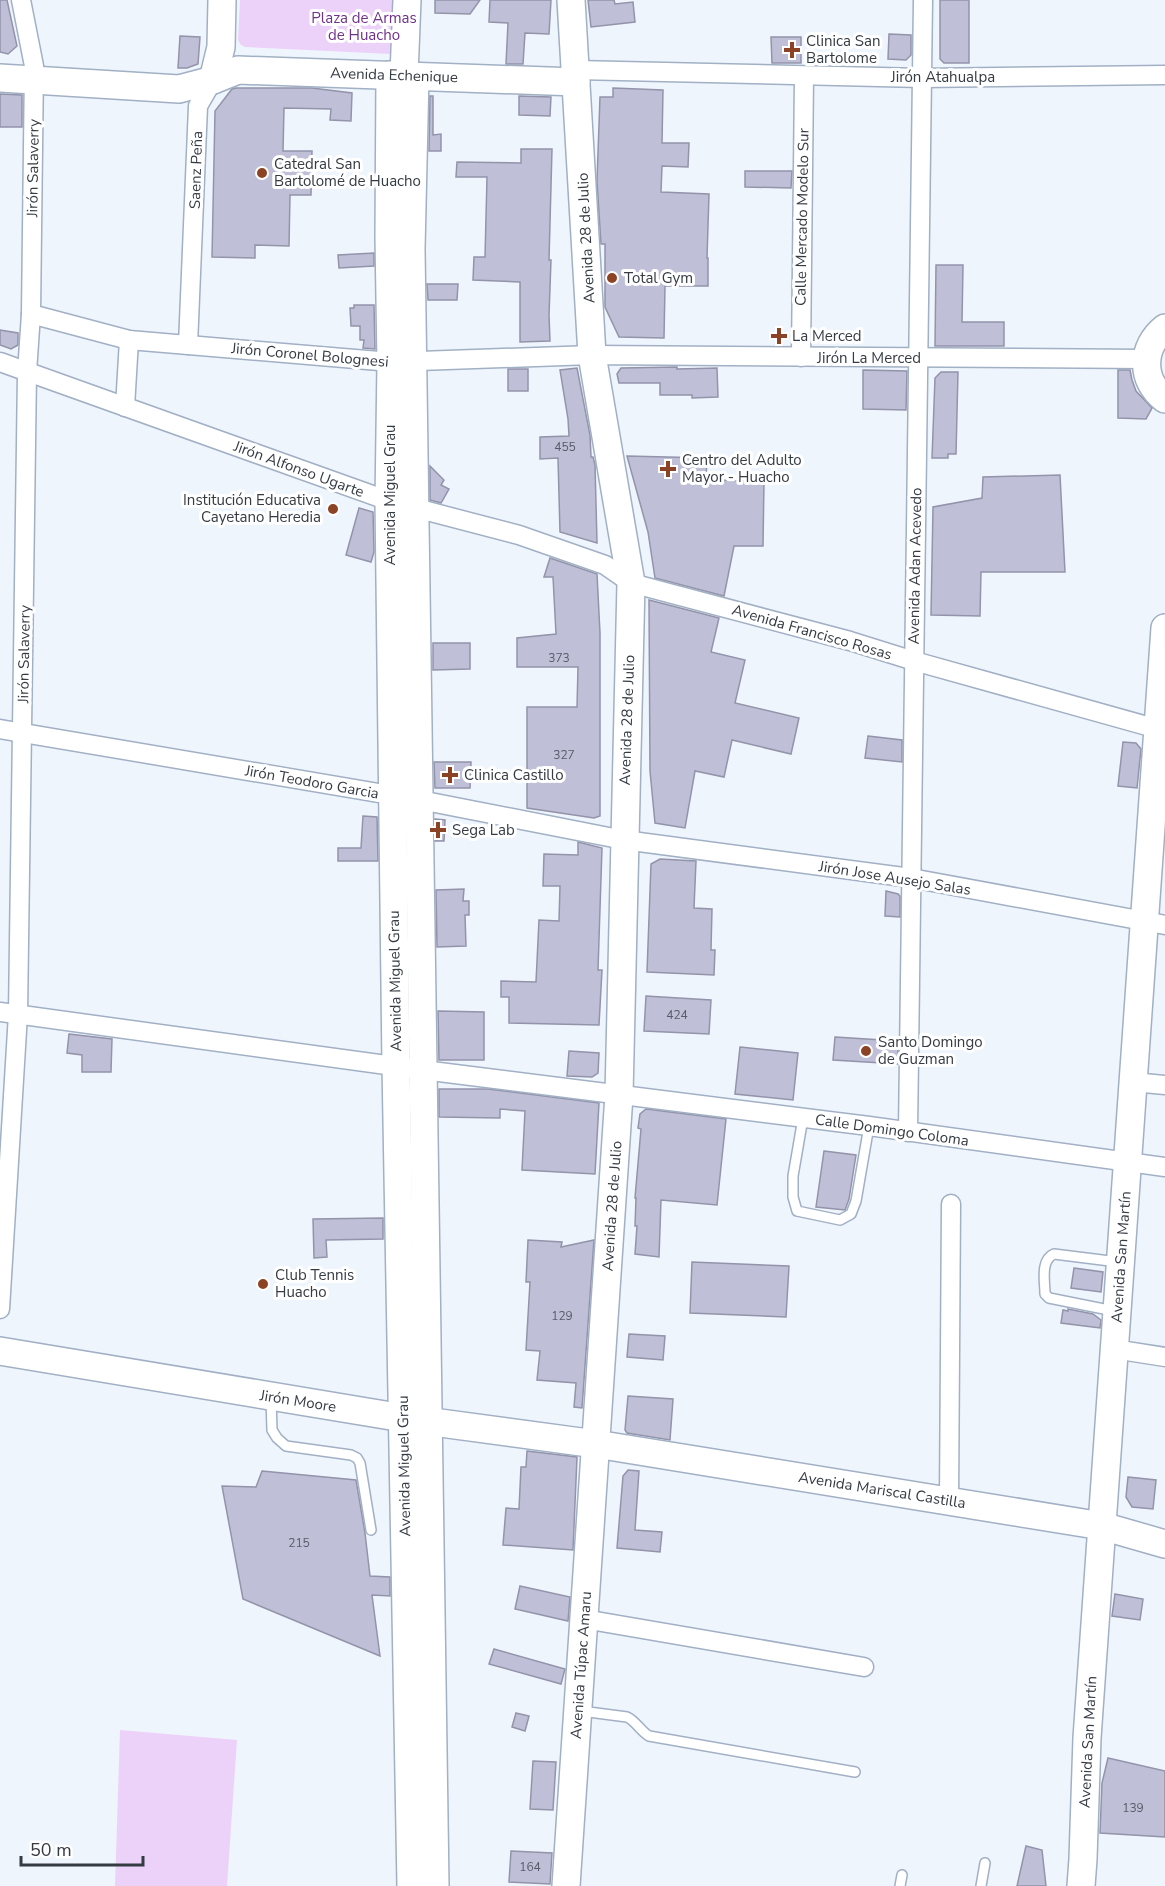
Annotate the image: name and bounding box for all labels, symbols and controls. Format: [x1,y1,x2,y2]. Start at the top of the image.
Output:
park label: Plaza de Armas de Huacho [311,8,417,45]
place label: Clinica San Bartolome [806,31,880,68]
marker: Clinica San Bartolome [783,41,801,59]
street label: Avenida Echenique [330,63,458,87]
street label: Jirón Atahualpa [890,67,995,87]
street label: Jirón Salaverry [22,118,44,218]
street label: Calle Mercado Modelo Sur [790,127,814,306]
street label: Saenz Peña [185,131,207,209]
place label: Catedral San Bartolomé de Huacho [274,154,421,191]
marker: Catedral San Bartolomé de Huacho [255,166,269,180]
street label: Avenida 28 de Julio [573,172,599,304]
place label: Total Gym [624,268,693,288]
marker: Total Gym [605,271,619,285]
place label: La Merced [792,326,862,346]
marker: La Merced [770,327,788,345]
street label: Jirón Coronel Bolognesi [230,338,389,372]
street label: Jirón La Merced [816,348,921,368]
street label: Avenida Miguel Grau [380,424,400,566]
street label: Jirón Alfonso Ugarte [230,436,367,502]
house number: 455 [554,439,576,455]
place label: Centro del Adulto Mayor - Huacho [682,450,802,487]
marker: Centro del Adulto Mayor - Huacho [659,460,677,478]
street label: Avenida Adan Acevedo [904,487,926,645]
place label: Institución Educativa Cayetano Heredia [183,490,321,527]
marker: Institución Educativa Cayetano Heredia [326,502,340,516]
street label: Avenida Francisco Rosas [730,600,894,664]
street label: Jirón Salaverry [13,604,35,704]
house number: 373 [548,650,570,666]
street label: Avenida 28 de Julio [615,654,639,786]
house number: 327 [553,747,575,763]
street label: Jirón Teodoro Garcia [243,760,380,804]
place label: Clinica Castillo [464,765,564,785]
marker: Clinica Castillo [441,766,459,784]
place label: Sega Lab [452,820,515,840]
marker: Sega Lab [429,821,447,839]
street label: Jirón Jose Ausejo Salas [817,856,972,900]
street label: Avenida Miguel Grau [384,910,406,1052]
house number: 424 [666,1007,688,1023]
place label: Santo Domingo de Guzman [878,1032,983,1069]
marker: Santo Domingo de Guzman [859,1044,873,1058]
street label: Calle Domingo Coloma [814,1109,970,1151]
street label: Avenida 28 de Julio [597,1140,627,1272]
street label: Avenida San Martín [1106,1190,1136,1324]
place label: Club Tennis Huacho [275,1265,354,1302]
marker: Club Tennis Huacho [256,1277,270,1291]
house number: 129 [551,1308,573,1324]
street label: Jirón Moore [257,1385,338,1417]
street label: Avenida Miguel Grau [393,1395,415,1537]
street label: Avenida Mariscal Castilla [797,1467,967,1513]
house number: 215 [288,1535,310,1551]
street label: Avenida Túpac Amaru [566,1590,596,1740]
street label: Avenida San Martín [1075,1676,1101,1808]
house number: 139 [1122,1800,1144,1816]
scale bar [21,1829,142,1867]
text: 50 m [30,1838,72,1862]
house number: 164 [519,1859,541,1875]

